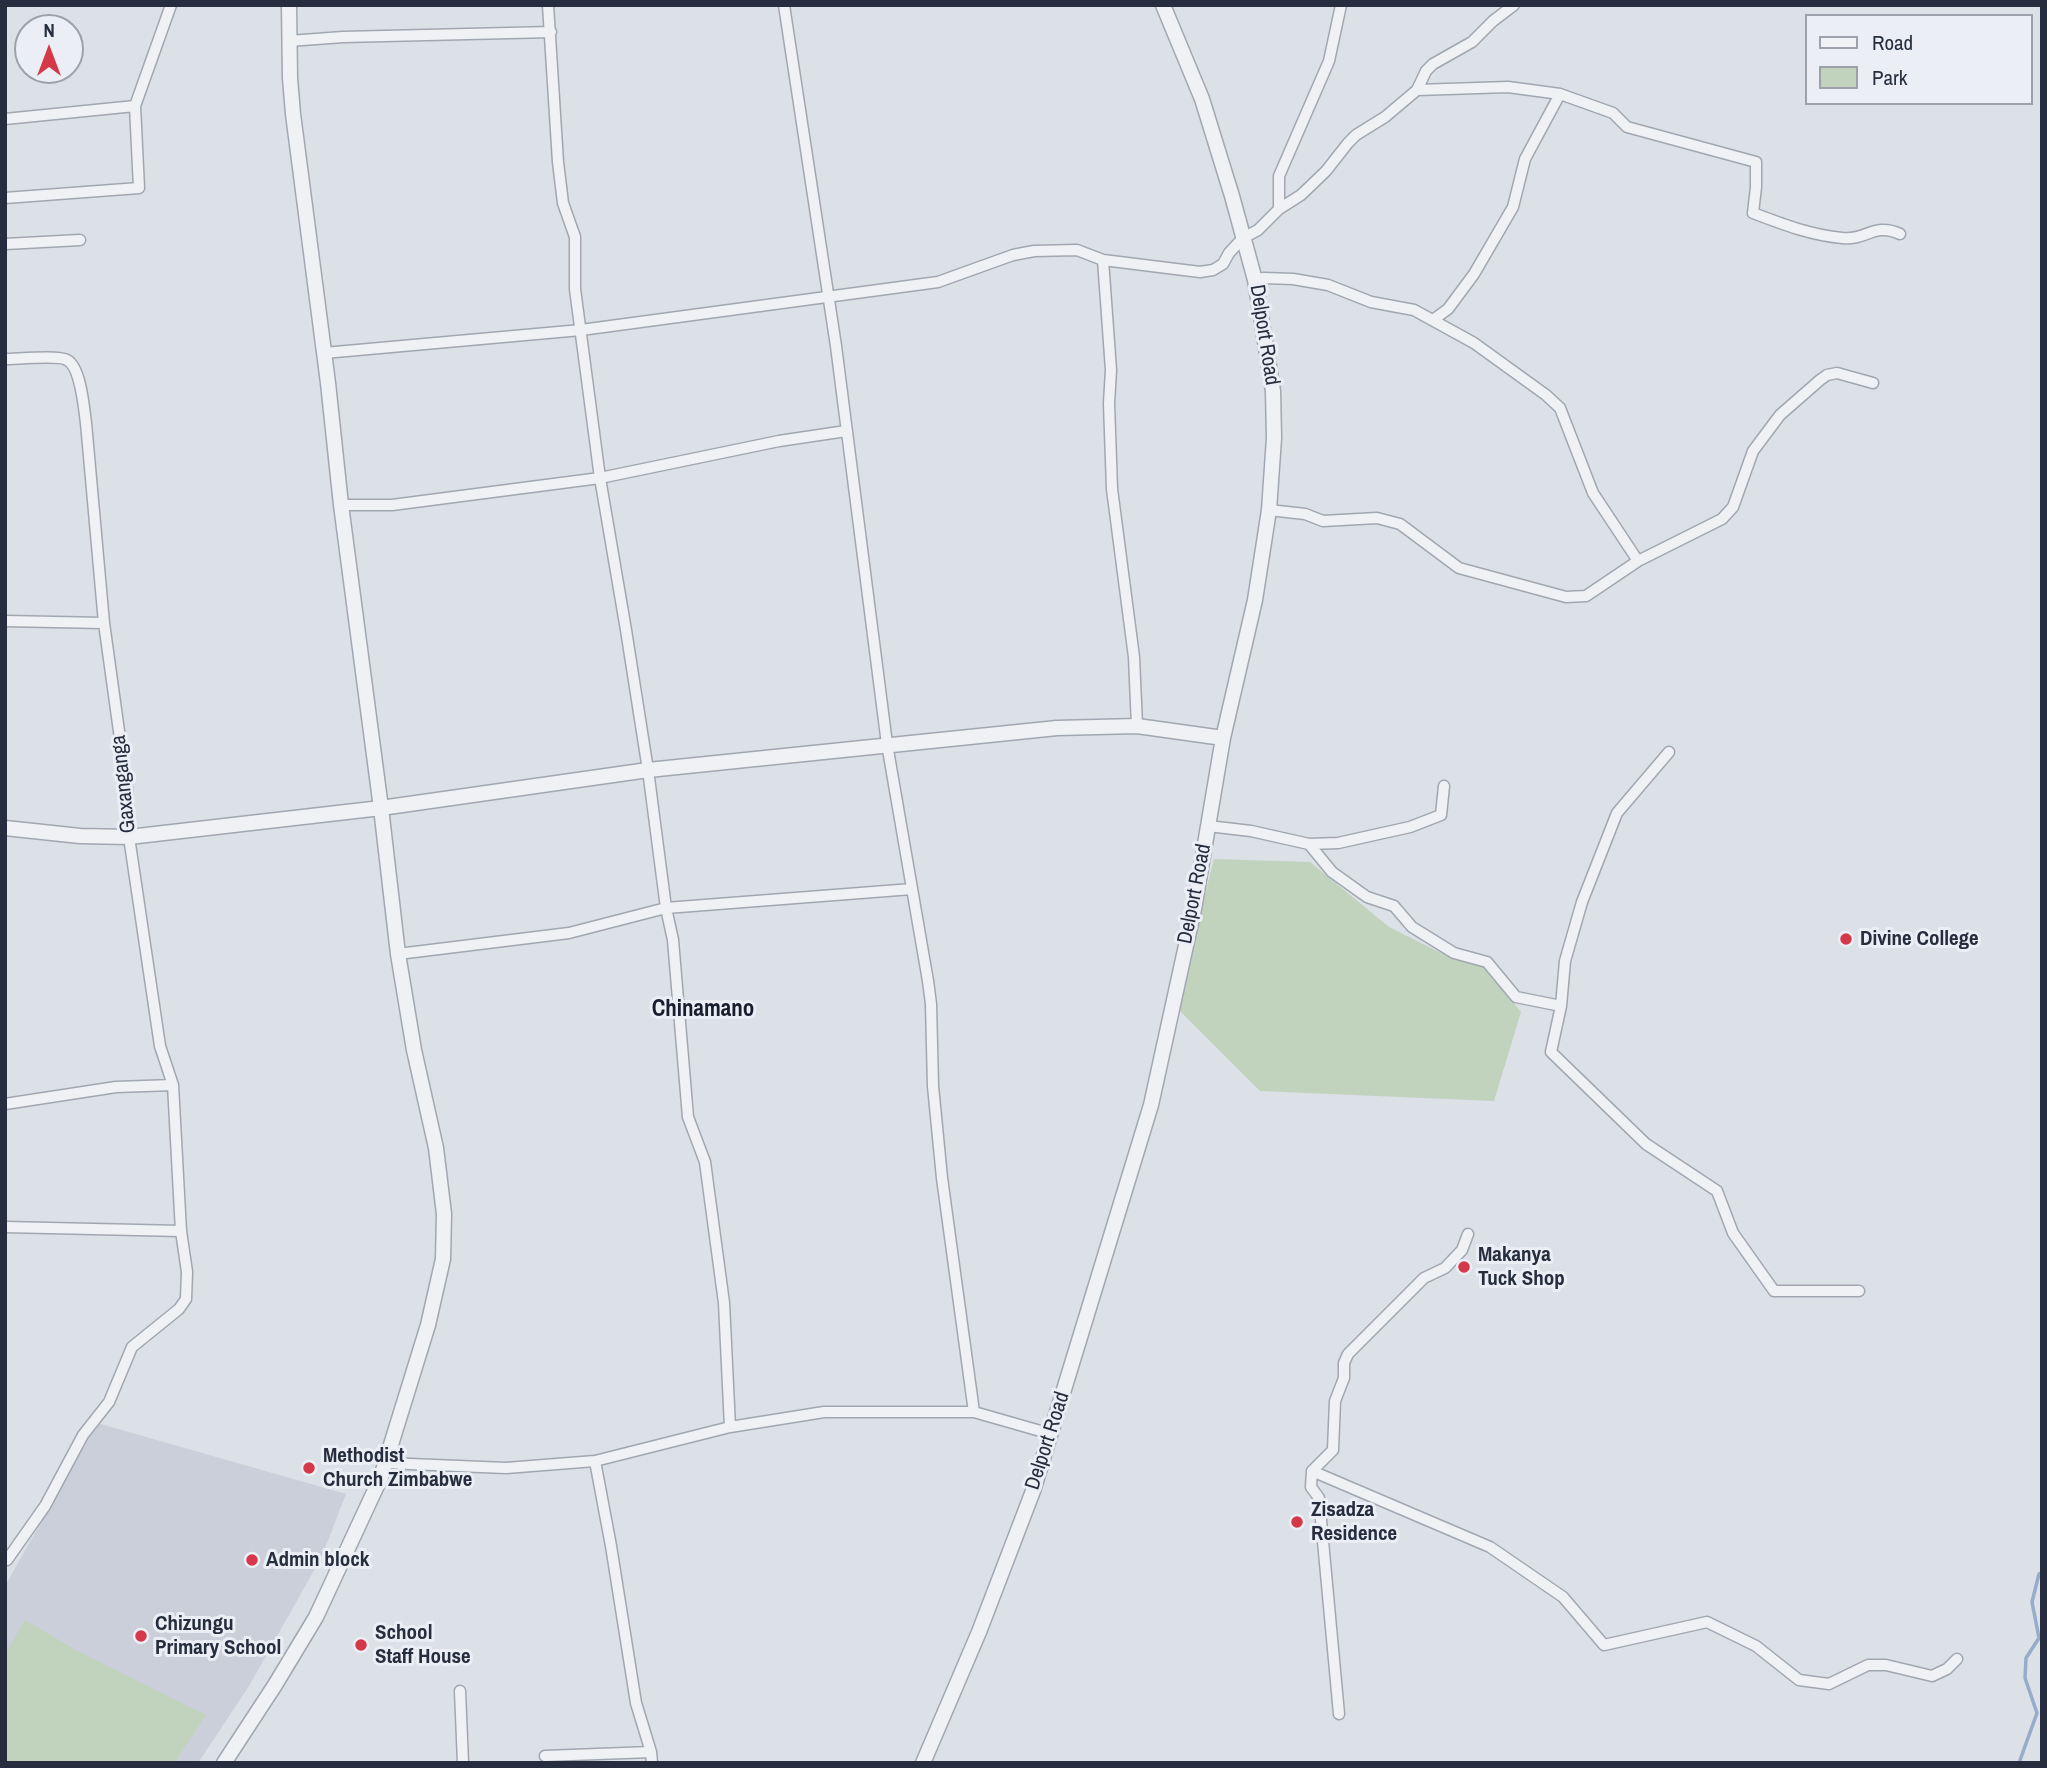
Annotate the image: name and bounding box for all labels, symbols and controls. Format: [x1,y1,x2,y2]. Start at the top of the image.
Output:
north arrow [14,14,84,84]
legend [1806,14,2033,105]
text: N [43,17,55,43]
text: Road [1872,28,1913,57]
text: Park [1872,63,1907,92]
street label: Delport Road [1244,283,1284,387]
street label: Gaxanganga [106,734,142,834]
street label: Delport Road [1173,842,1217,946]
place label: Divine College [1860,926,1979,952]
marker: Divine College [1838,931,1854,947]
district label: Chinamano [652,996,754,1024]
place label: Makanya Tuck Shop [1478,1242,1565,1292]
marker: Makanya Tuck Shop [1456,1259,1472,1275]
street label: Delport Road [1020,1389,1076,1493]
place label: Methodist Church Zimbabwe [323,1443,472,1493]
marker: Methodist Church Zimbabwe [301,1460,317,1476]
place label: Zisadza Residence [1311,1497,1397,1547]
marker: Zisadza Residence [1289,1514,1305,1530]
place label: Admin block [266,1547,369,1573]
marker: Admin block [244,1552,260,1568]
place label: Chizungu Primary School [155,1611,281,1661]
place label: School Staff House [375,1620,471,1670]
marker: Chizungu Primary School [133,1628,149,1644]
marker: School Staff House [353,1637,369,1653]

